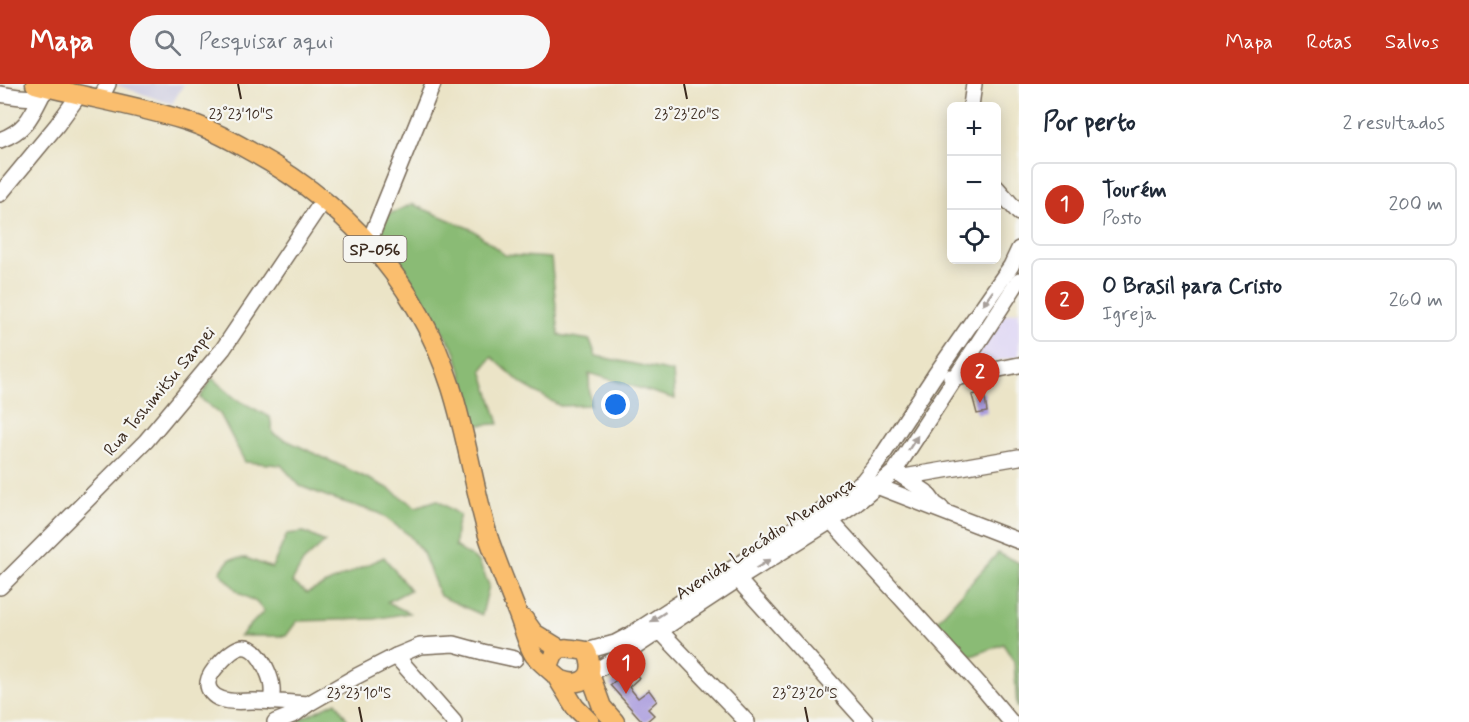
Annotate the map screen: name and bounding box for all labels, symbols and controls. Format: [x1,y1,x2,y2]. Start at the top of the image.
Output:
search box [130,15,550,69]
text: Mapa [30,24,94,61]
icon: search [151,26,184,59]
text: Pesquisar aqui [199,28,334,56]
text: Mapa [1225,28,1273,56]
text: Rotas [1306,28,1352,56]
text: Salvos [1385,28,1439,56]
map controls [947,102,1001,264]
button: + [947,102,1001,156]
text: 23°23'10"S [209,105,273,125]
text: 23°23'20"S [654,105,720,125]
text: Por perto [1043,106,1136,140]
text: 2 resultados [1342,110,1445,137]
button: − [947,156,1001,210]
text: Tourém [1102,177,1167,205]
text: 1 [1060,191,1069,218]
text: 200 m [1388,191,1443,218]
text: Posto [1102,205,1142,232]
button: locate [947,210,1001,264]
road number: SP-056 [344,236,406,262]
text: O Brasil para Cristo [1102,273,1282,301]
text: 2 [1060,287,1069,314]
text: 260 m [1389,287,1443,314]
one-way arrow [983,290,994,306]
text: Igreja [1102,301,1156,328]
street label: Rua Toshimitsu Sanpei [98,322,221,462]
pin: 2 [960,354,1000,403]
your location [601,390,630,419]
one-way arrow [908,435,919,451]
street label: Avenida Leocádio Mendonça [671,472,860,606]
one-way arrow [755,559,771,570]
one-way arrow [650,611,666,622]
pin: 1 [606,644,646,694]
text: 23°23'10"S [327,684,391,704]
text: 23°23'20"S [772,684,838,704]

